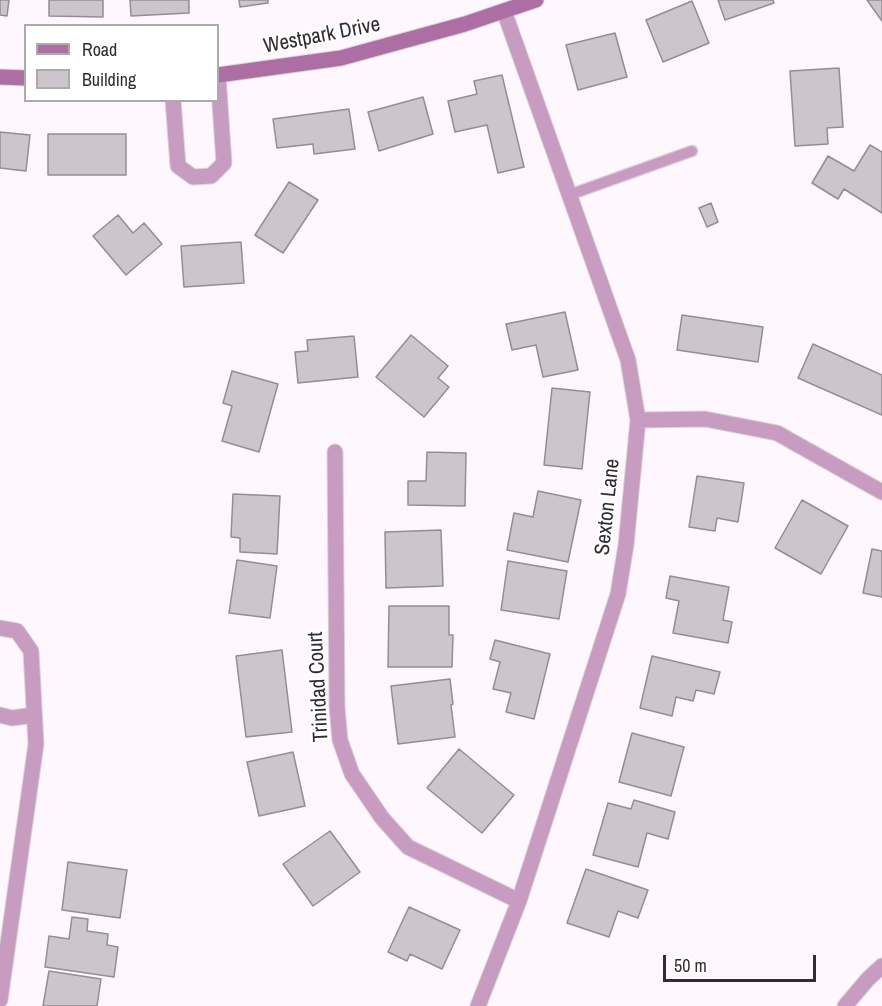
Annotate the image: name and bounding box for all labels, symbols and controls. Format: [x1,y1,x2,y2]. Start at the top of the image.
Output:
street label: Westpark Drive [262,12,382,60]
legend [24,24,219,102]
text: Road [82,37,117,62]
text: Building [82,67,136,92]
street label: Sexton Lane [590,458,626,556]
street label: Trinidad Court [304,631,334,743]
scale bar [666,943,819,981]
text: 50 m [674,953,707,978]

